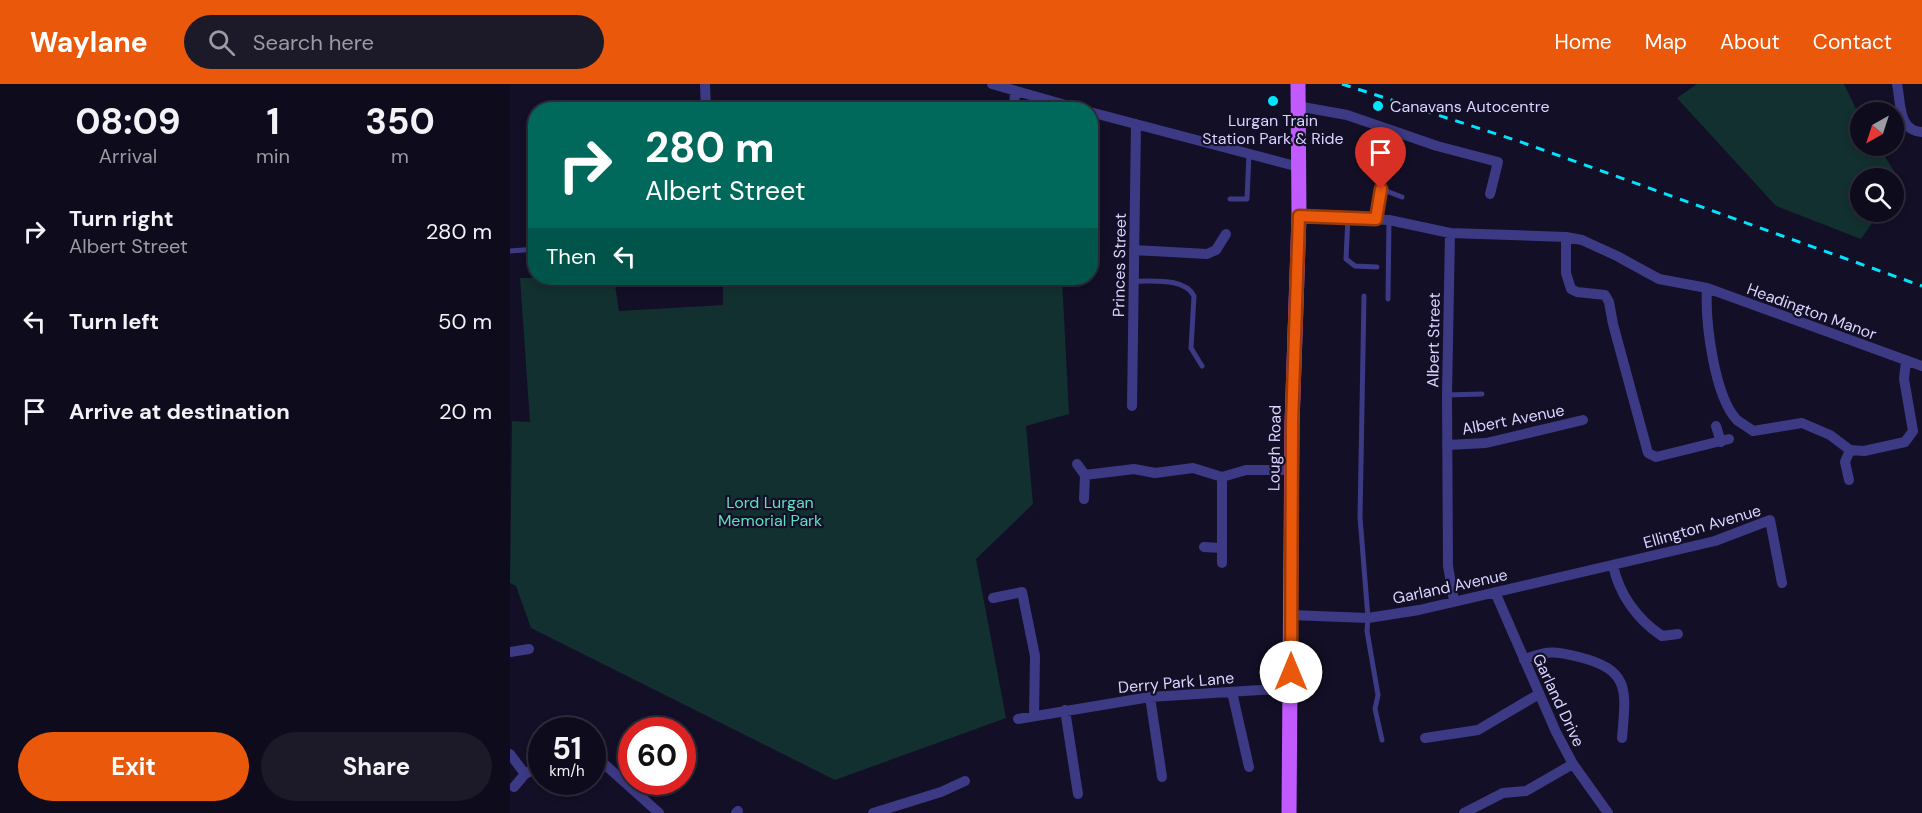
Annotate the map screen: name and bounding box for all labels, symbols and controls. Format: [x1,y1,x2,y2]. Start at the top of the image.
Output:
search box [184,15,604,69]
text: Waylane [30,24,148,61]
icon: search [205,26,238,59]
text: Search here [253,28,374,57]
text: Home [1554,28,1612,56]
text: Map [1645,28,1687,56]
text: About [1720,28,1780,56]
text: Contact [1813,28,1892,56]
marker: Lurgan Train Station Park & Ride [1266,94,1280,108]
place label: Canavans Autocentre [1390,96,1550,117]
text: 08:09 [75,98,181,145]
text: 1 [266,98,280,145]
text: 350 [365,98,435,145]
marker: Canavans Autocentre [1371,99,1385,113]
north arrow [1850,102,1904,156]
map controls [1850,102,1904,222]
place label: Lurgan Train Station Park & Ride [1202,110,1344,149]
text: 280 m [645,120,775,175]
icon: right [546,126,624,204]
pin [1355,127,1406,189]
icon: arrive [1364,136,1397,169]
text: Arrival [99,143,157,169]
text: min [256,143,290,169]
text: m [391,143,409,169]
button: search [1850,168,1904,222]
text: Albert Street [645,173,805,208]
text: Turn right [69,204,174,233]
street label: Princes Street [1108,213,1131,317]
icon: right [18,215,51,248]
text: 280 m [426,217,492,246]
text: Albert Street [69,233,188,259]
icon: left [608,240,641,273]
text: Then [546,242,596,271]
street label: Headington Manor [1744,278,1880,345]
street label: Albert Street [1422,292,1445,388]
icon: left [18,305,51,338]
text: Turn left [69,307,159,336]
text: 50 m [438,307,492,336]
icon: arrive [18,395,51,428]
text: Arrive at destination [69,397,290,426]
text: 20 m [439,397,492,426]
street label: Albert Avenue [1460,399,1566,440]
street label: Lough Road [1263,405,1286,491]
park label: Lord Lurgan Memorial Park [718,492,822,531]
street label: Ellington Avenue [1641,500,1763,553]
street label: Garland Avenue [1391,564,1509,609]
position arrow [1259,640,1323,704]
street label: Garland Drive [1528,650,1589,750]
street label: Derry Park Lane [1117,667,1235,698]
speed limit sign: 60 [618,717,696,795]
text: 51 [552,729,582,768]
button: Exit [18,732,249,801]
button: Share [261,732,492,801]
text: km/h [549,761,585,781]

